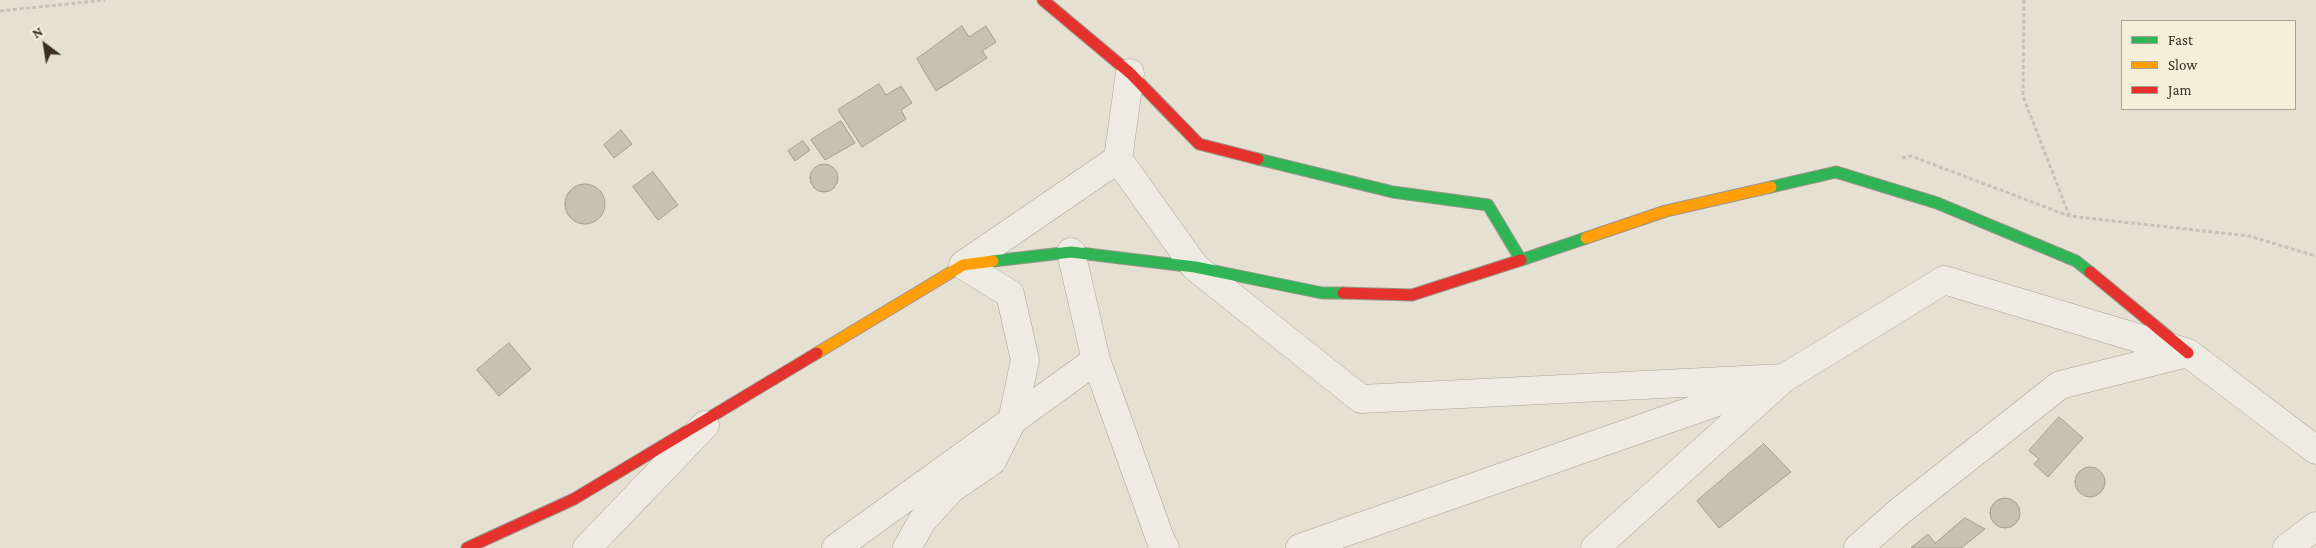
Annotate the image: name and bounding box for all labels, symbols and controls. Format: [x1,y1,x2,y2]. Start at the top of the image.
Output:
north arrow [20,20,70,70]
legend [2121,20,2296,110]
text: N [29,23,45,41]
text: Fast [2168,32,2193,48]
text: Slow [2168,57,2197,73]
text: Jam [2168,82,2191,98]

